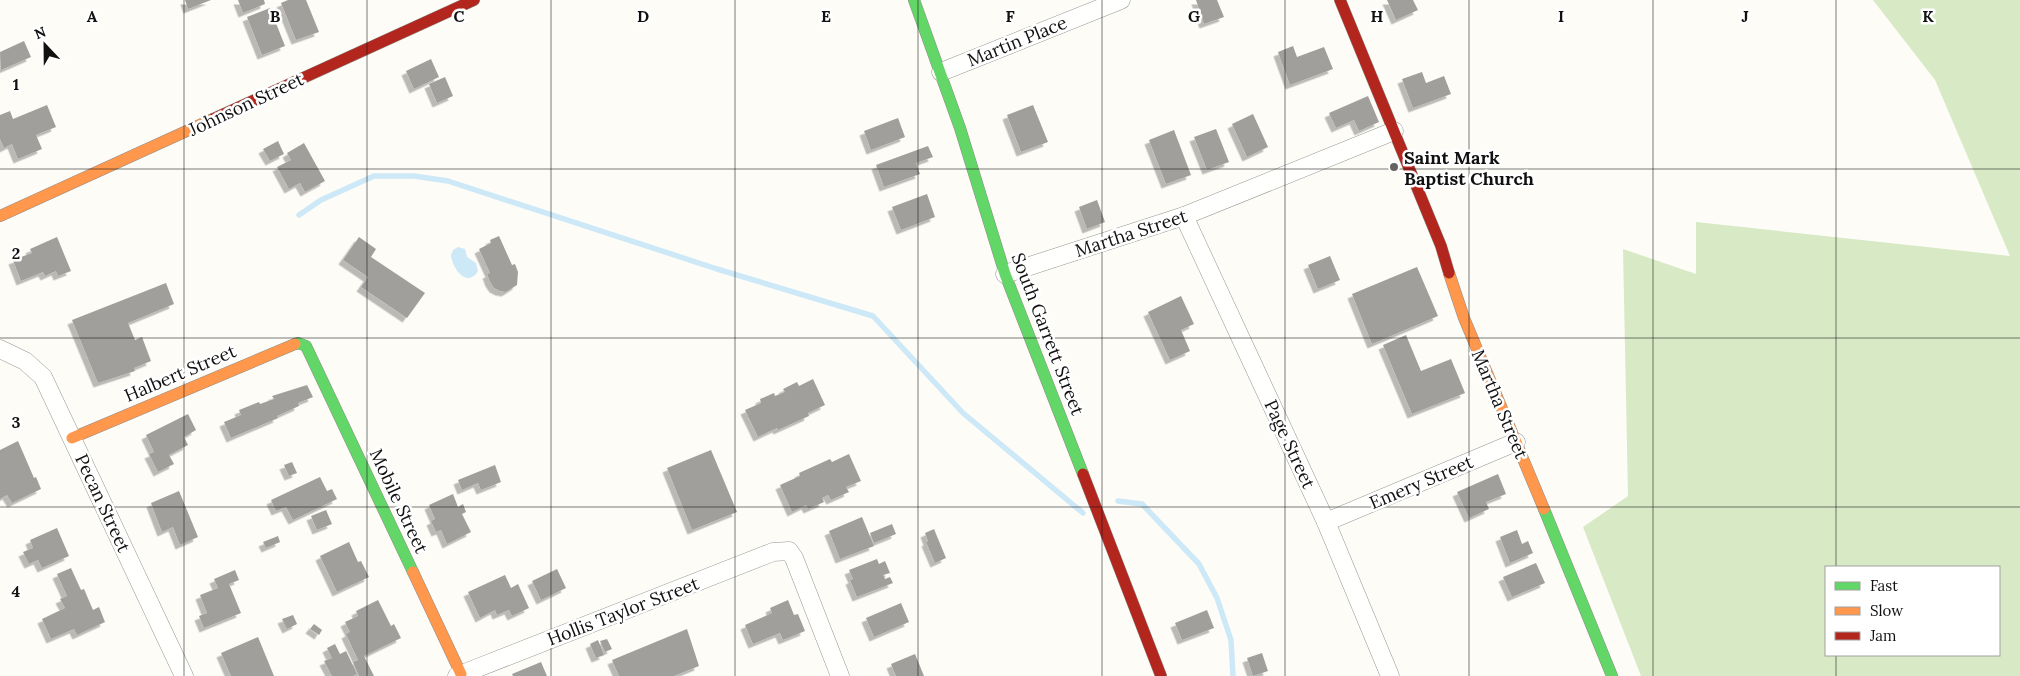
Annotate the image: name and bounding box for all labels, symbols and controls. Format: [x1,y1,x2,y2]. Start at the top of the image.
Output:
text: A [87,6,98,26]
text: B [270,6,281,26]
text: C [453,6,465,26]
text: D [637,6,649,26]
text: E [821,6,831,26]
text: F [1005,6,1015,26]
text: G [1188,6,1200,26]
text: H [1371,6,1384,26]
text: I [1558,6,1564,26]
text: J [1741,6,1749,26]
text: K [1922,6,1934,26]
street label: Martin Place [964,10,1071,71]
north arrow [20,20,70,70]
text: N [32,23,49,43]
street label: Johnson Street [184,67,307,141]
text: 1 [13,74,19,94]
place label: Saint Mark Baptist Church [1404,146,1534,190]
marker: Saint Mark Baptist Church [1388,161,1400,173]
street label: Martha Street [1072,204,1190,262]
text: 2 [12,243,20,263]
street label: South Garrett Street [1006,250,1090,418]
street label: Halbert Street [121,339,239,407]
street label: Martha Street [1467,346,1533,462]
street label: Page Street [1259,396,1321,492]
text: 3 [12,412,21,432]
street label: Mobile Street [365,445,433,557]
street label: Pecan Street [70,450,136,556]
street label: Emery Street [1366,450,1476,514]
legend [1825,566,2000,656]
street label: Hollis Taylor Street [544,571,702,651]
text: Fast [1870,576,1898,595]
text: 4 [12,581,21,601]
text: Slow [1870,601,1903,620]
text: Jam [1869,626,1897,645]

